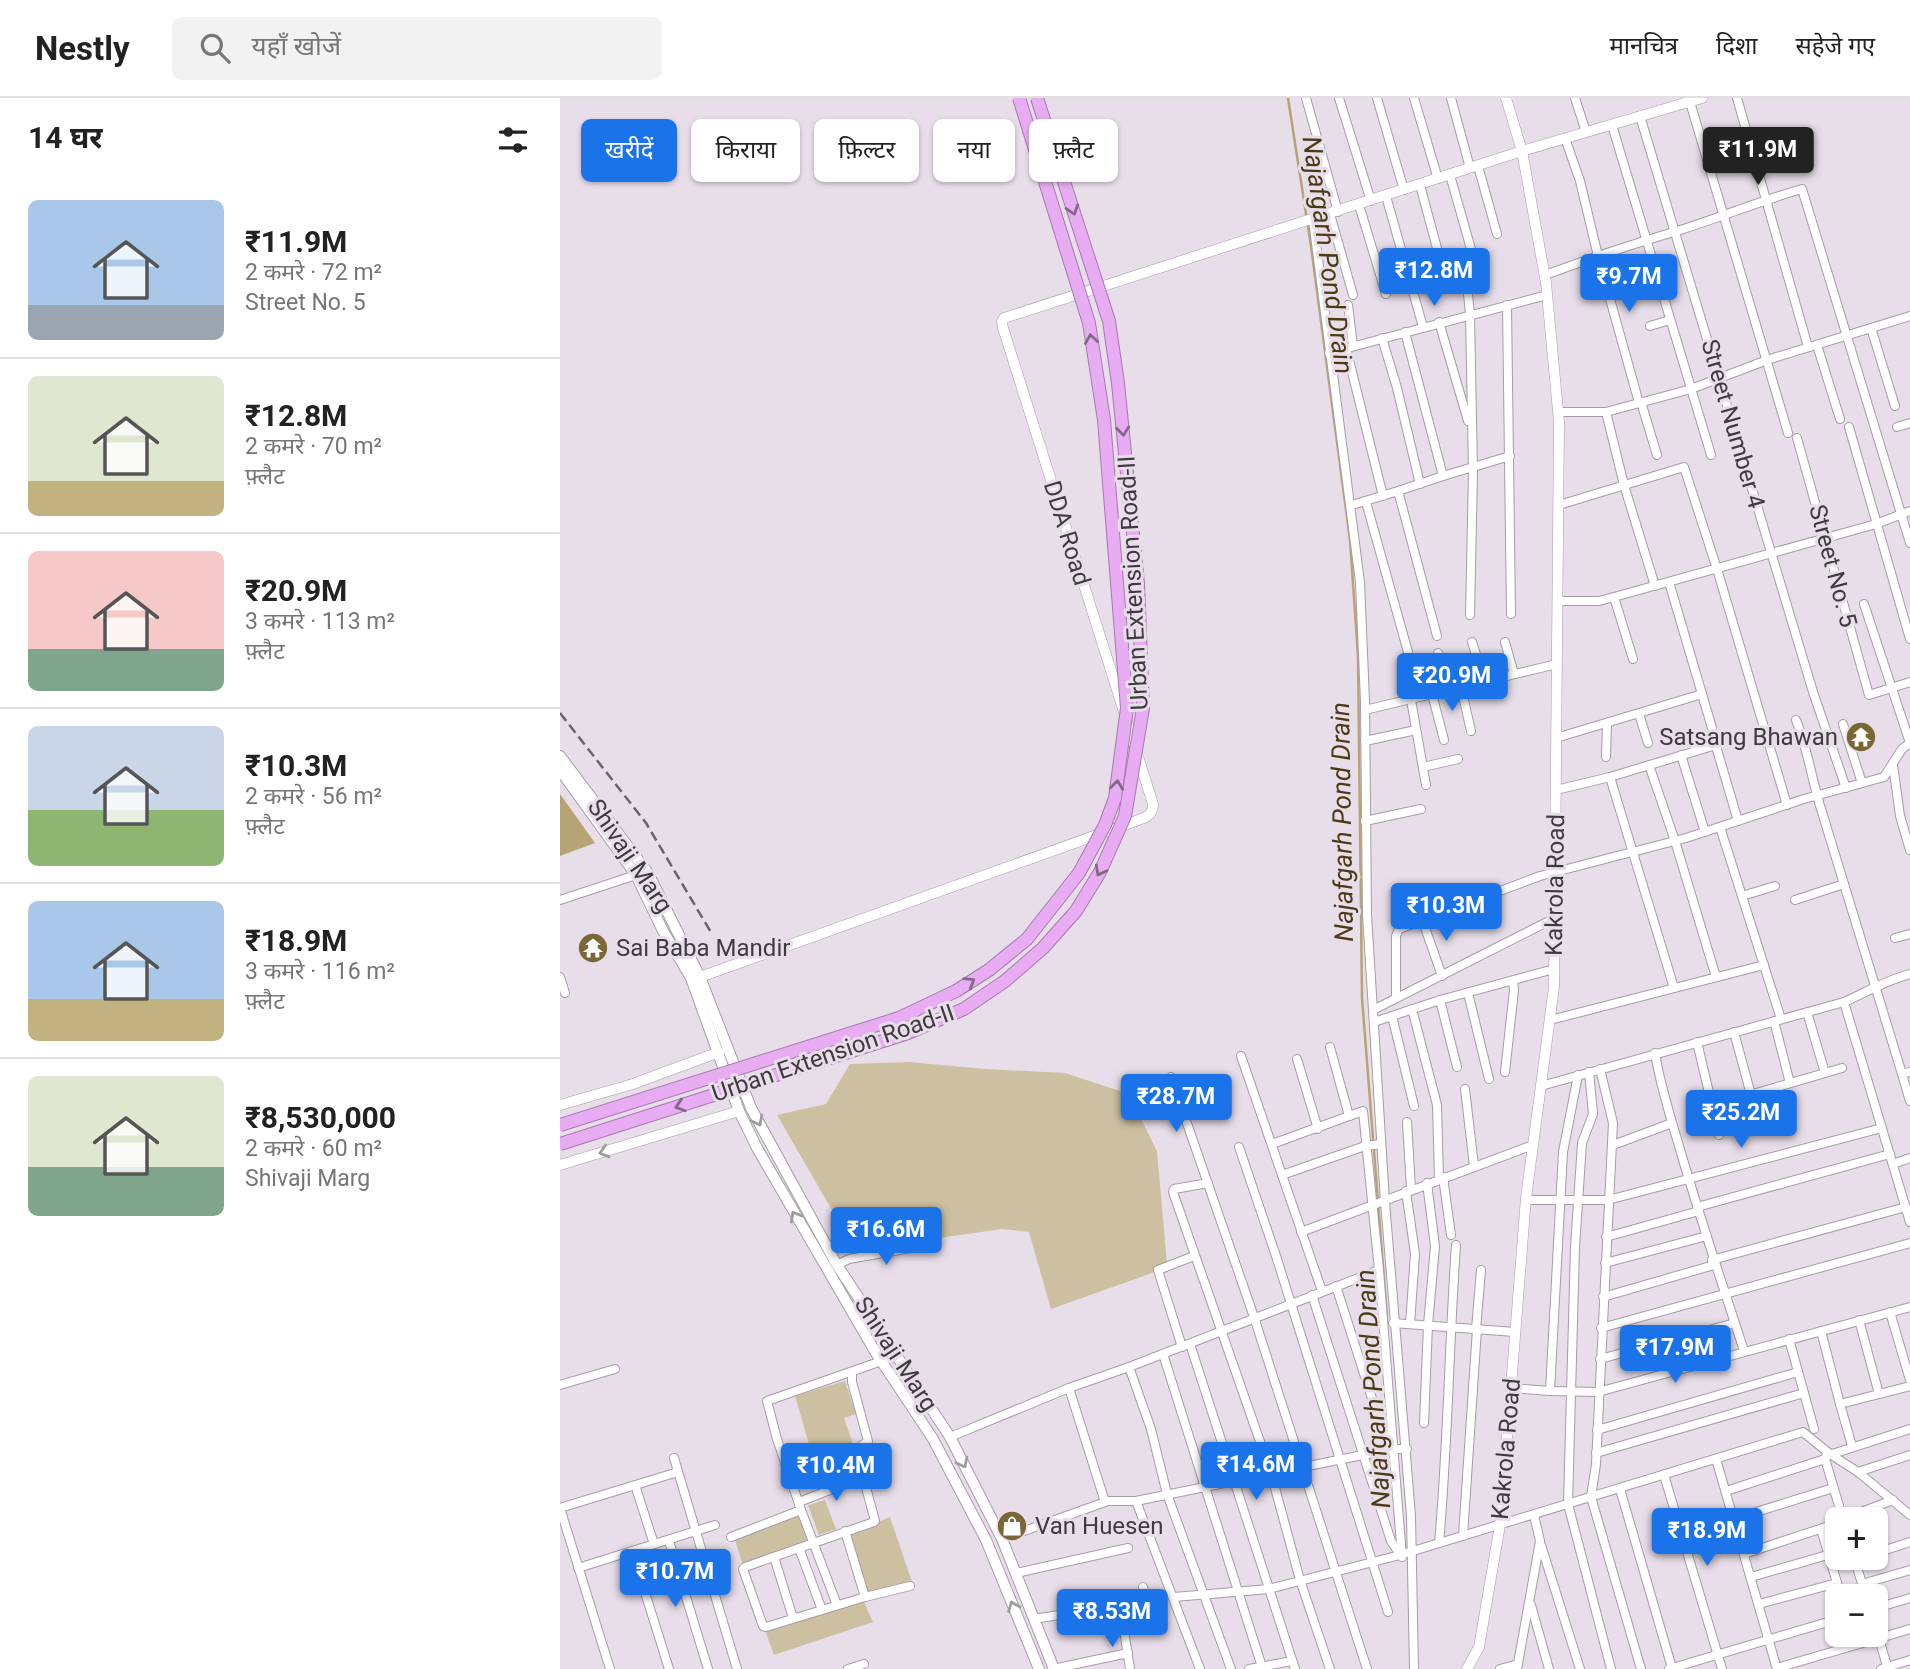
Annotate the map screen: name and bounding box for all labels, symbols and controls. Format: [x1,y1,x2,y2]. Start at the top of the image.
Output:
search box [172,17,662,80]
text: Nestly [35,29,130,68]
icon: search [196,29,234,67]
text: यहाँ खोजें [252,31,341,61]
text: मानचित्र [1609,32,1678,60]
text: दिशा [1716,32,1757,60]
text: सहेजे गए [1795,32,1875,60]
chip: खरीदें [581,119,677,182]
chip: किराया [691,119,800,182]
chip: फ़िल्टर [814,119,919,182]
chip: नया [933,119,1015,182]
chip: फ़्लैट [1029,119,1118,182]
text: 14 घर [28,120,103,155]
icon: filters [494,121,532,159]
pin: ₹11.9M [1701,127,1815,187]
water label: Najafgarh Pond Drain [1296,134,1360,376]
text: ₹11.9M [1719,136,1797,163]
one-way arrow [1065,203,1079,215]
text: ₹11.9M [245,224,347,259]
icon: home [84,228,168,312]
pin: ₹12.8M [1377,248,1491,308]
pin: ₹9.7M [1580,254,1678,314]
text: ₹12.8M [1395,257,1473,284]
text: 2 कमरे · 72 m² [245,259,382,286]
text: ₹9.7M [1596,263,1662,290]
text: Street No. 5 [245,289,366,316]
one-way arrow [1084,333,1099,345]
street label: Street Number 4 [1695,336,1771,512]
text: ₹12.8M [245,398,347,433]
icon: home [84,404,168,488]
one-way arrow [1115,425,1130,436]
text: 2 कमरे · 70 m² [245,433,382,460]
street label: Urban Extension Road-II [1112,455,1154,711]
text: फ़्लैट [245,463,285,490]
street label: DDA Road [1038,477,1096,589]
street label: Street No. 5 [1803,502,1863,630]
text: ₹20.9M [245,573,347,608]
icon: home [84,579,168,663]
text: 3 कमरे · 113 m² [245,608,395,635]
text: फ़्लैट [245,638,285,665]
pin: ₹20.9M [1395,654,1509,713]
text: ₹20.9M [1413,662,1491,689]
water label: Najafgarh Pond Drain [1325,702,1359,942]
temple icon: Satsang Bhawan [1844,720,1878,754]
place label: Satsang Bhawan [1659,723,1838,751]
text: ₹10.3M [245,748,347,783]
icon: home [84,754,168,838]
one-way arrow [1109,779,1124,790]
text: 2 कमरे · 56 m² [245,783,382,810]
street label: Shivaji Marg [582,794,678,918]
text: फ़्लैट [245,813,285,840]
street label: Kakrola Road [1540,814,1570,956]
one-way arrow [1095,864,1108,876]
pin: ₹10.3M [1389,884,1503,943]
text: ₹10.3M [1407,892,1485,919]
text: ₹18.9M [245,923,347,958]
icon: home [84,929,168,1013]
temple icon: Sai Baba Mandir [576,931,610,965]
place label: Sai Baba Mandir [616,934,790,962]
text: 3 कमरे · 116 m² [245,958,395,985]
one-way arrow [963,977,976,990]
text: फ़्लैट [245,988,285,1015]
street label: Urban Extension Road-II [708,998,958,1108]
pin: ₹28.7M [1119,1074,1233,1134]
text: ₹28.7M [1137,1083,1215,1110]
pin: ₹25.2M [1684,1090,1798,1150]
one-way arrow [674,1097,686,1112]
text: ₹25.2M [1702,1099,1780,1126]
text: ₹8,530,000 [245,1100,396,1135]
icon: home [84,1104,168,1188]
one-way arrow [750,1114,763,1126]
text: 2 कमरे · 60 m² [245,1135,382,1162]
one-way arrow [598,1143,610,1158]
text: Shivaji Marg [245,1165,370,1192]
pin: ₹16.6M [829,1208,943,1267]
one-way arrow [790,1210,803,1223]
text: ₹16.6M [847,1216,925,1243]
water label: Najafgarh Pond Drain [1350,1268,1396,1510]
street label: Shivaji Marg [849,1292,943,1416]
pin: ₹17.9M [1618,1326,1732,1385]
text: ₹17.9M [1636,1334,1714,1361]
street label: Kakrola Road [1486,1377,1526,1521]
pin: ₹14.6M [1199,1442,1313,1502]
pin: ₹10.4M [779,1444,893,1503]
text: ₹14.6M [1217,1451,1295,1478]
text: ₹10.4M [797,1452,875,1479]
one-way arrow [955,1456,969,1468]
map controls [1825,1507,1888,1647]
button: + [1825,1507,1888,1570]
pin: ₹18.9M [1650,1508,1764,1568]
shop icon: Van Huesen [995,1509,1029,1543]
place label: Van Huesen [1035,1512,1163,1540]
text: ₹18.9M [1668,1517,1746,1544]
pin: ₹10.7M [618,1550,732,1609]
text: ₹10.7M [636,1558,714,1585]
button: − [1825,1584,1888,1647]
pin: ₹8.53M [1055,1590,1169,1649]
text: ₹8.53M [1073,1598,1151,1625]
one-way arrow [1007,1600,1021,1613]

